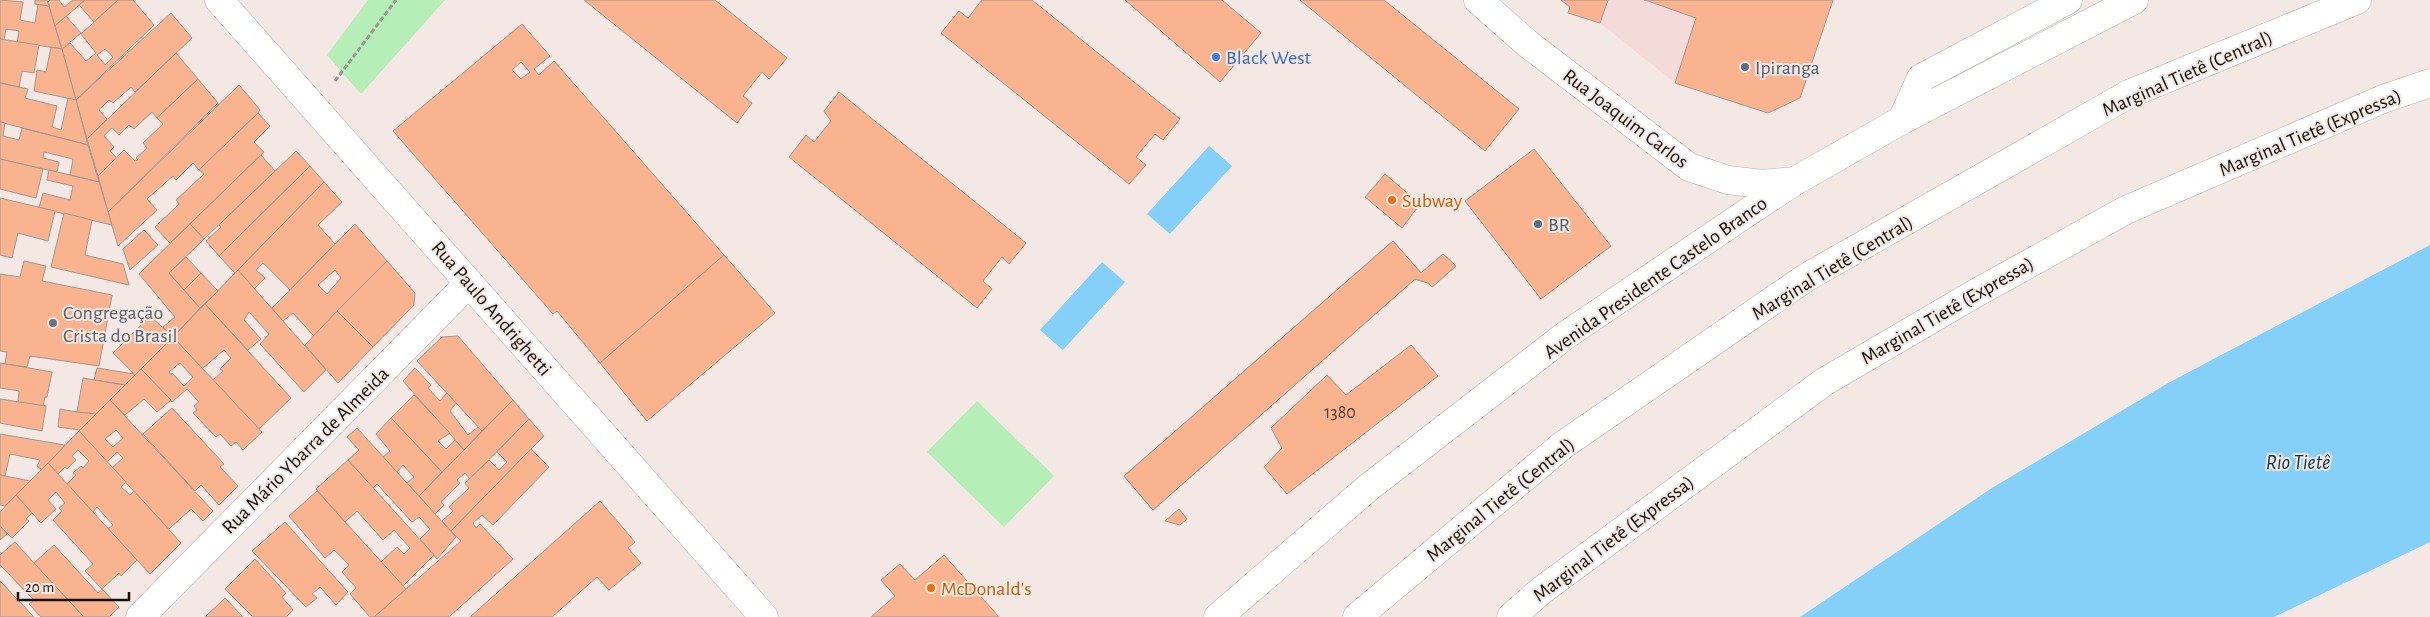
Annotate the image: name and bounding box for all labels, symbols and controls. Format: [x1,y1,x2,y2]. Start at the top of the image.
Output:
street label: Marginal Tietê (Central) [2099,27,2276,121]
place label: Black West [1226,48,1312,68]
marker: Black West [1210,51,1222,63]
place label: Ipiranga [1755,58,1820,78]
marker: Ipiranga [1739,61,1751,73]
street label: Rua Joaquim Carlos [1559,65,1692,172]
street label: Marginal Tietê (Expressa) [2216,85,2404,180]
place label: Subway [1402,191,1463,211]
street label: Avenida Presidente Castelo Branco [1540,193,1771,363]
marker: Subway [1386,194,1398,206]
street label: Marginal Tietê (Central) [1748,212,1917,324]
place label: BR [1548,215,1570,235]
marker: BR [1532,218,1544,230]
street label: Rua Paulo Andrighetti [428,238,555,380]
street label: Marginal Tietê (Expressa) [1858,253,2037,368]
place label: Congregação Crista do Brasil [63,303,177,346]
marker: Congregação Crista do Brasil [47,317,59,329]
street label: Rua Mário Ybarra de Almeida [219,364,393,538]
house number: 1380 [1324,404,1356,422]
street label: Marginal Tietê (Central) [1423,434,1578,566]
water label: Rio Tietê [2266,452,2330,473]
street label: Marginal Tietê (Expressa) [1529,472,1698,606]
scale bar [18,570,129,602]
place label: McDonald's [941,579,1032,599]
text: 20 m [25,580,54,595]
marker: McDonald's [925,582,937,594]

